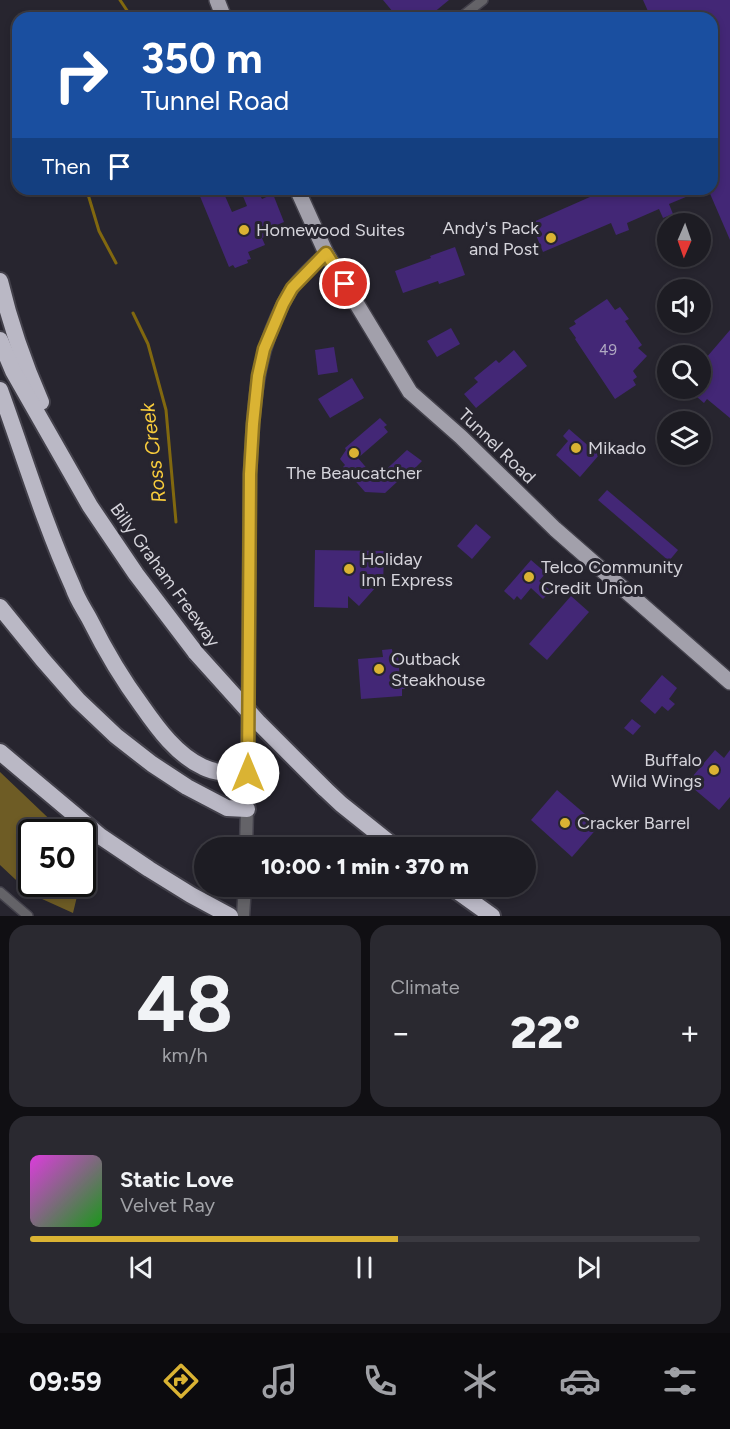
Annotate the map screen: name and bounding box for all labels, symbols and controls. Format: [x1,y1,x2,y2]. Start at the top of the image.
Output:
text: 350 m [141,33,263,84]
icon: right [42,36,120,114]
text: Tunnel Road [141,84,289,117]
icon: arrive [103,150,136,183]
text: Then [42,153,91,180]
north arrow [657,213,711,267]
map controls [657,213,711,465]
place label: Andy's Pack and Post [442,217,539,260]
place label: Homewood Suites [256,219,405,241]
marker: Homewood Suites [237,223,251,237]
marker: Andy's Pack and Post [544,231,558,245]
pin [319,258,370,309]
icon: arrive [328,267,361,300]
button: sound [657,279,711,333]
house number: 49 [599,341,617,359]
button: search [657,345,711,399]
water label: Ross Creek [135,400,171,504]
street label: Tunnel Road [454,404,540,488]
button: layers [657,411,711,465]
place label: Mikado [588,437,646,459]
marker: Mikado [569,441,583,455]
marker: The Beaucatcher [347,446,361,460]
place label: The Beaucatcher [286,462,422,484]
street label: Billy Graham Freeway [105,499,225,652]
place label: Holiday Inn Express [361,548,453,591]
place label: Telco Community Credit Union [541,556,683,599]
marker: Holiday Inn Express [342,562,356,576]
marker: Telco Community Credit Union [522,570,536,584]
place label: Outback Steakhouse [391,648,485,691]
marker: Outback Steakhouse [372,662,386,676]
position arrow [216,741,280,805]
place label: Buffalo Wild Wings [611,749,702,792]
marker: Buffalo Wild Wings [707,763,721,777]
place label: Cracker Barrel [577,812,690,834]
marker: Cracker Barrel [558,816,572,830]
speed limit sign: 50 [18,819,96,897]
text: 10:00 · 1 min · 370 m [261,853,469,880]
text: 48 [136,957,233,1051]
text: Climate [391,975,460,999]
text: 22° [510,1005,580,1059]
text: − [391,1013,411,1052]
text: + [679,1013,700,1052]
text: km/h [162,1043,208,1067]
text: Static Love [120,1166,234,1193]
text: Velvet Ray [120,1193,215,1217]
icon: previous [125,1251,158,1284]
icon: pause [348,1251,381,1284]
icon: next [572,1251,605,1284]
icon: directions [160,1360,202,1402]
icon: music [259,1360,301,1402]
icon: phone [359,1360,401,1402]
icon: climate [459,1360,501,1402]
icon: car [559,1360,601,1402]
icon: filters [659,1360,701,1402]
text: 09:59 [29,1365,102,1398]

